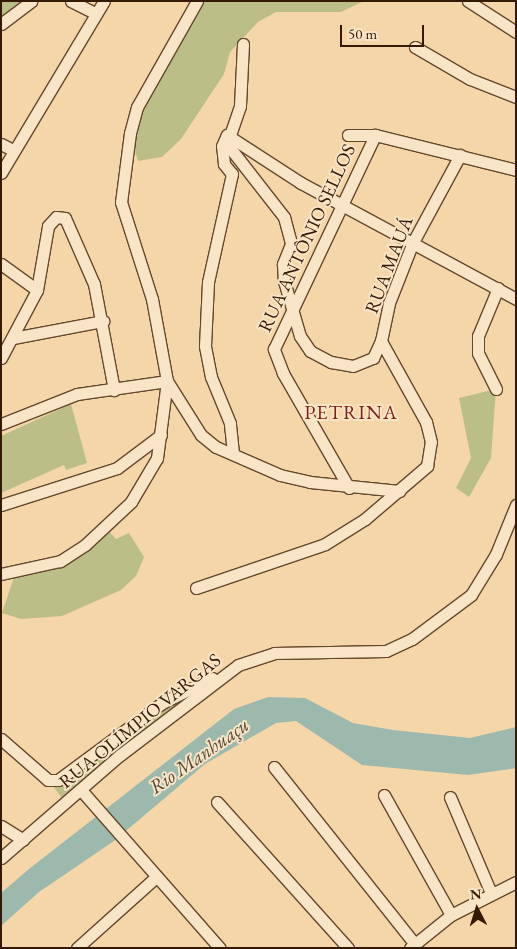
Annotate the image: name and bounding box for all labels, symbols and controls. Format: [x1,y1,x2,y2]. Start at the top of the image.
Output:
scale bar [342,15,426,47]
text: 50 m [348,24,377,43]
street label: RUA ANTÔNIO SELLOS [253,141,361,335]
street label: RUA MAUÁ [360,213,418,317]
district label: PETRINA [303,400,399,424]
street label: RUA OLÍMPIO VARGAS [54,649,226,793]
water label: Rio Manhuaçu [144,713,254,799]
north arrow [452,884,502,934]
text: N [469,885,482,904]

